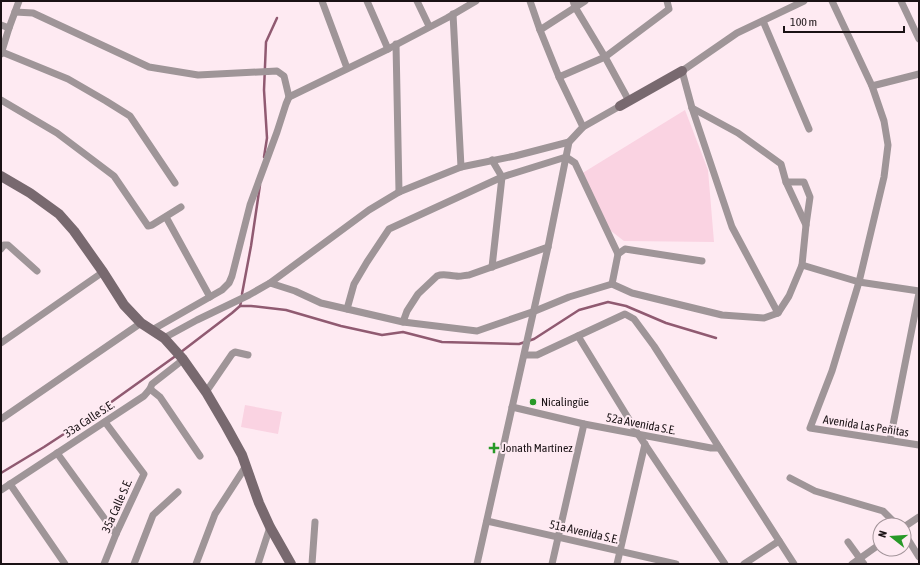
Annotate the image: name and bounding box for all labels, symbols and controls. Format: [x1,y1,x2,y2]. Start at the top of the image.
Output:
scale bar [784,8,904,34]
text: 100 m [790,15,817,29]
place label: Nicalingüe [541,395,589,409]
marker: Nicalingüe [528,397,538,407]
street label: 33a Calle S.E. [61,398,117,440]
street label: 52a Avenida S.E. [605,410,677,438]
street label: Avenida Las Peñitas [822,412,910,440]
place label: Jonath Martínez [502,441,573,455]
marker: Jonath Martínez [489,443,499,453]
street label: 35a Calle S.E. [99,477,135,535]
street label: 51a Avenida S.E. [548,517,620,547]
north arrow [872,517,912,557]
text: N [876,529,889,539]

